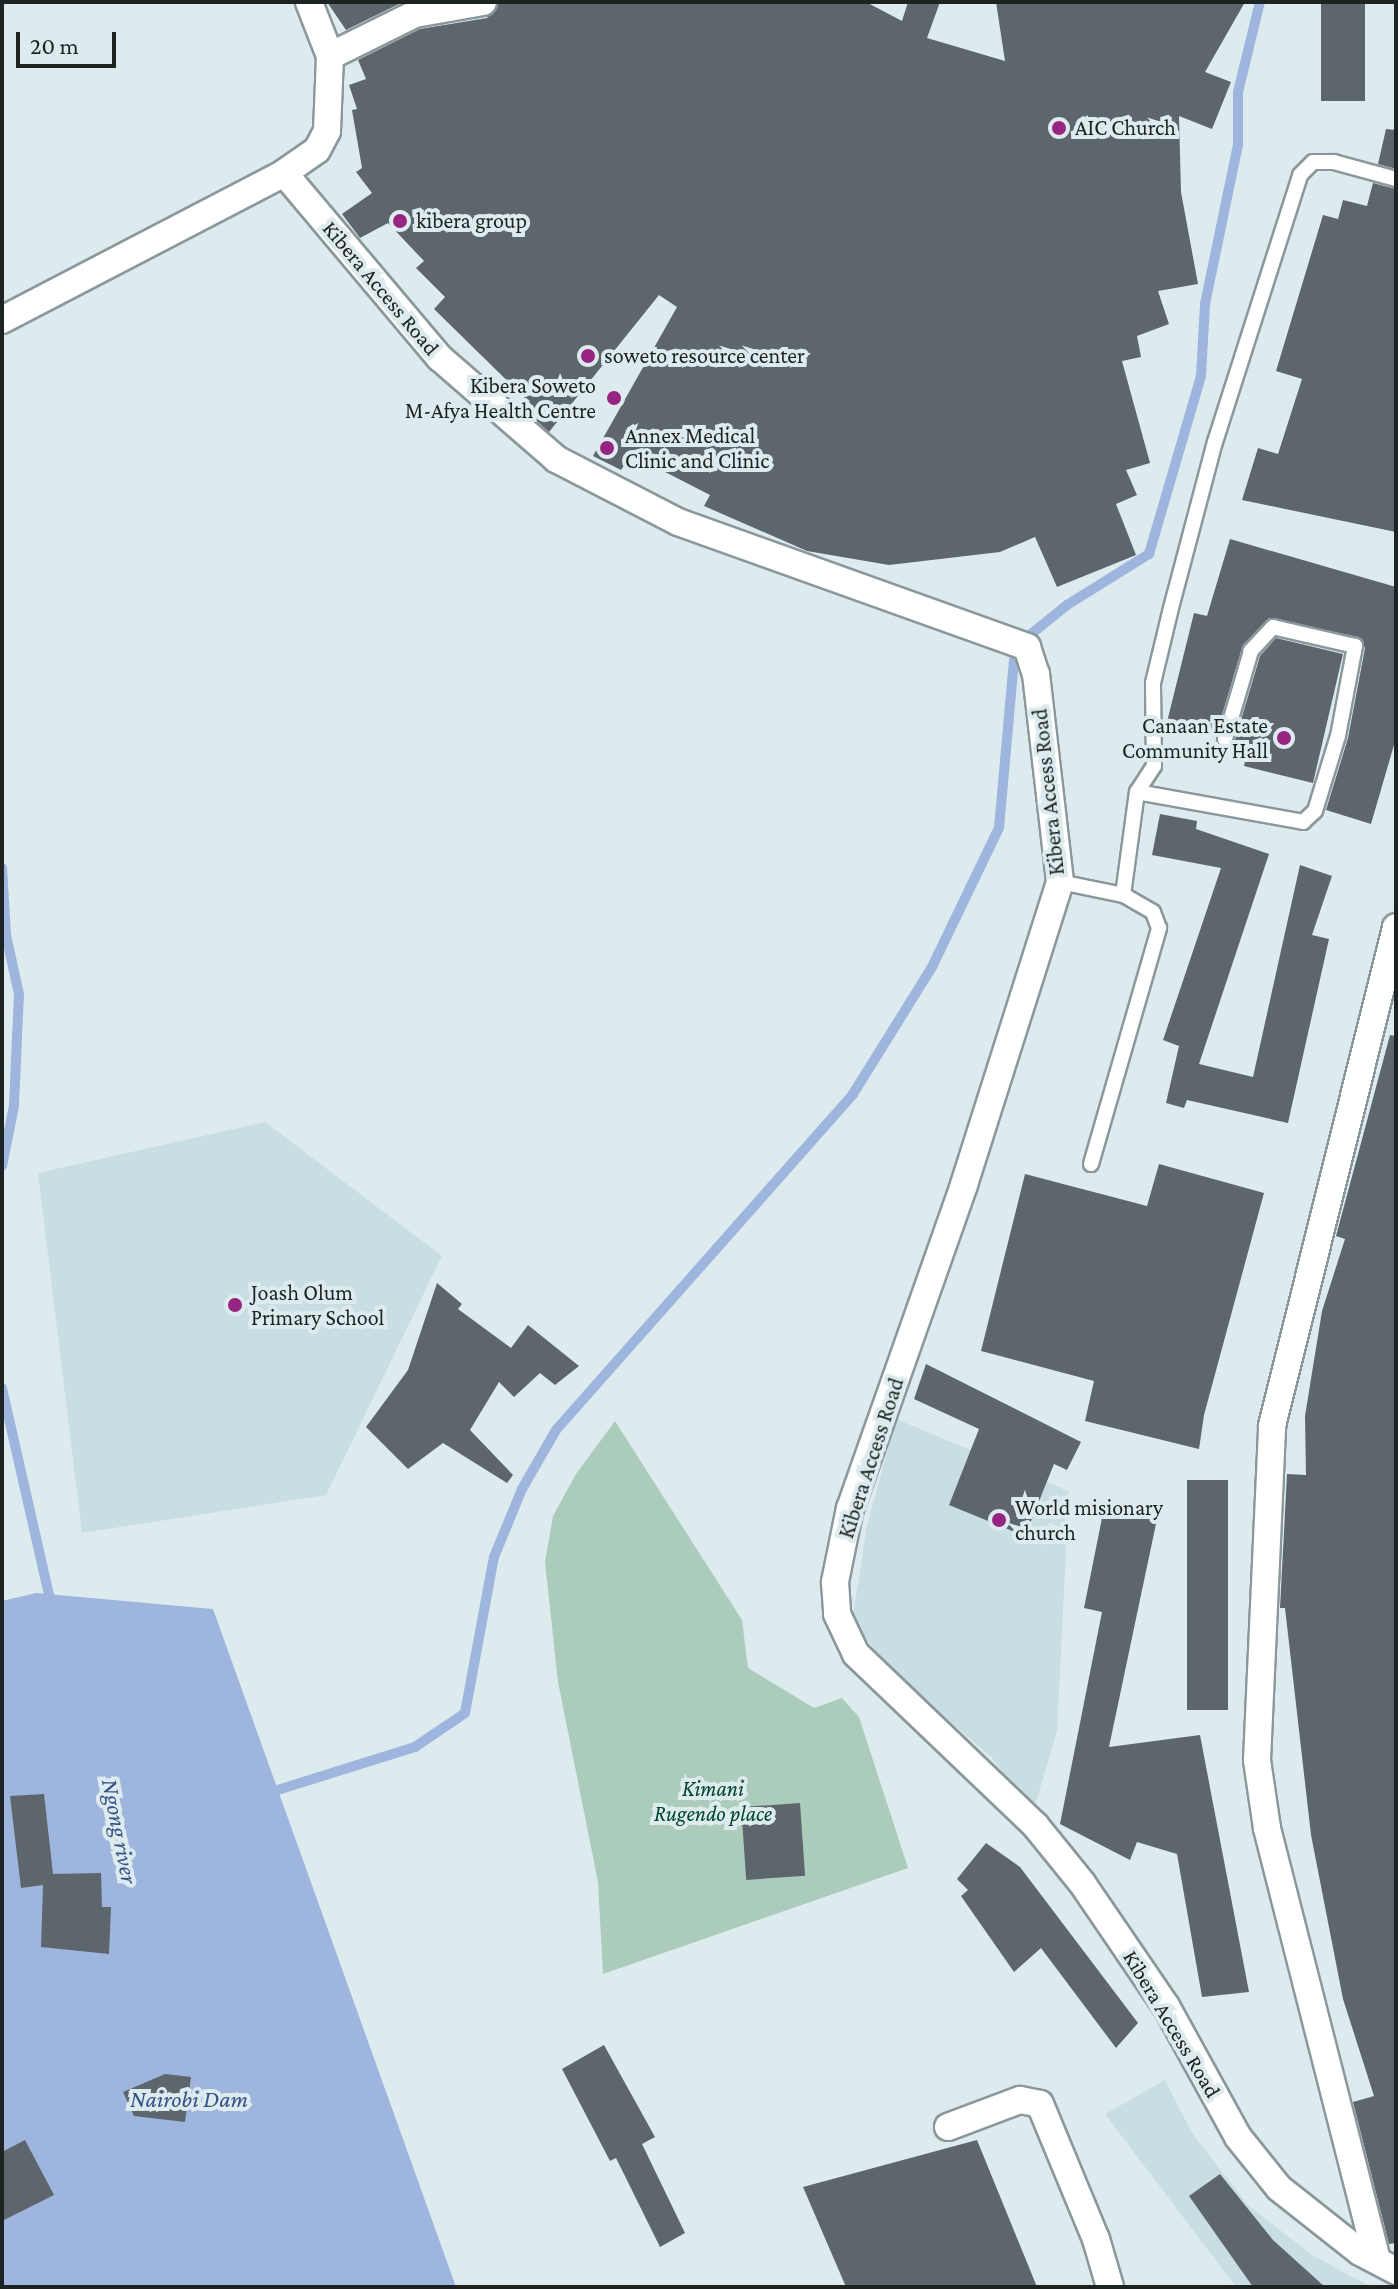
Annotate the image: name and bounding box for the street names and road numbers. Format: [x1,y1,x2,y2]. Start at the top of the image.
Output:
street label: Kibera Access Road [317,215,445,361]
street label: Kibera Access Road [1026,707,1070,877]
street label: Kibera Access Road [833,1374,909,1542]
street label: Kibera Access Road [1118,1946,1226,2102]

